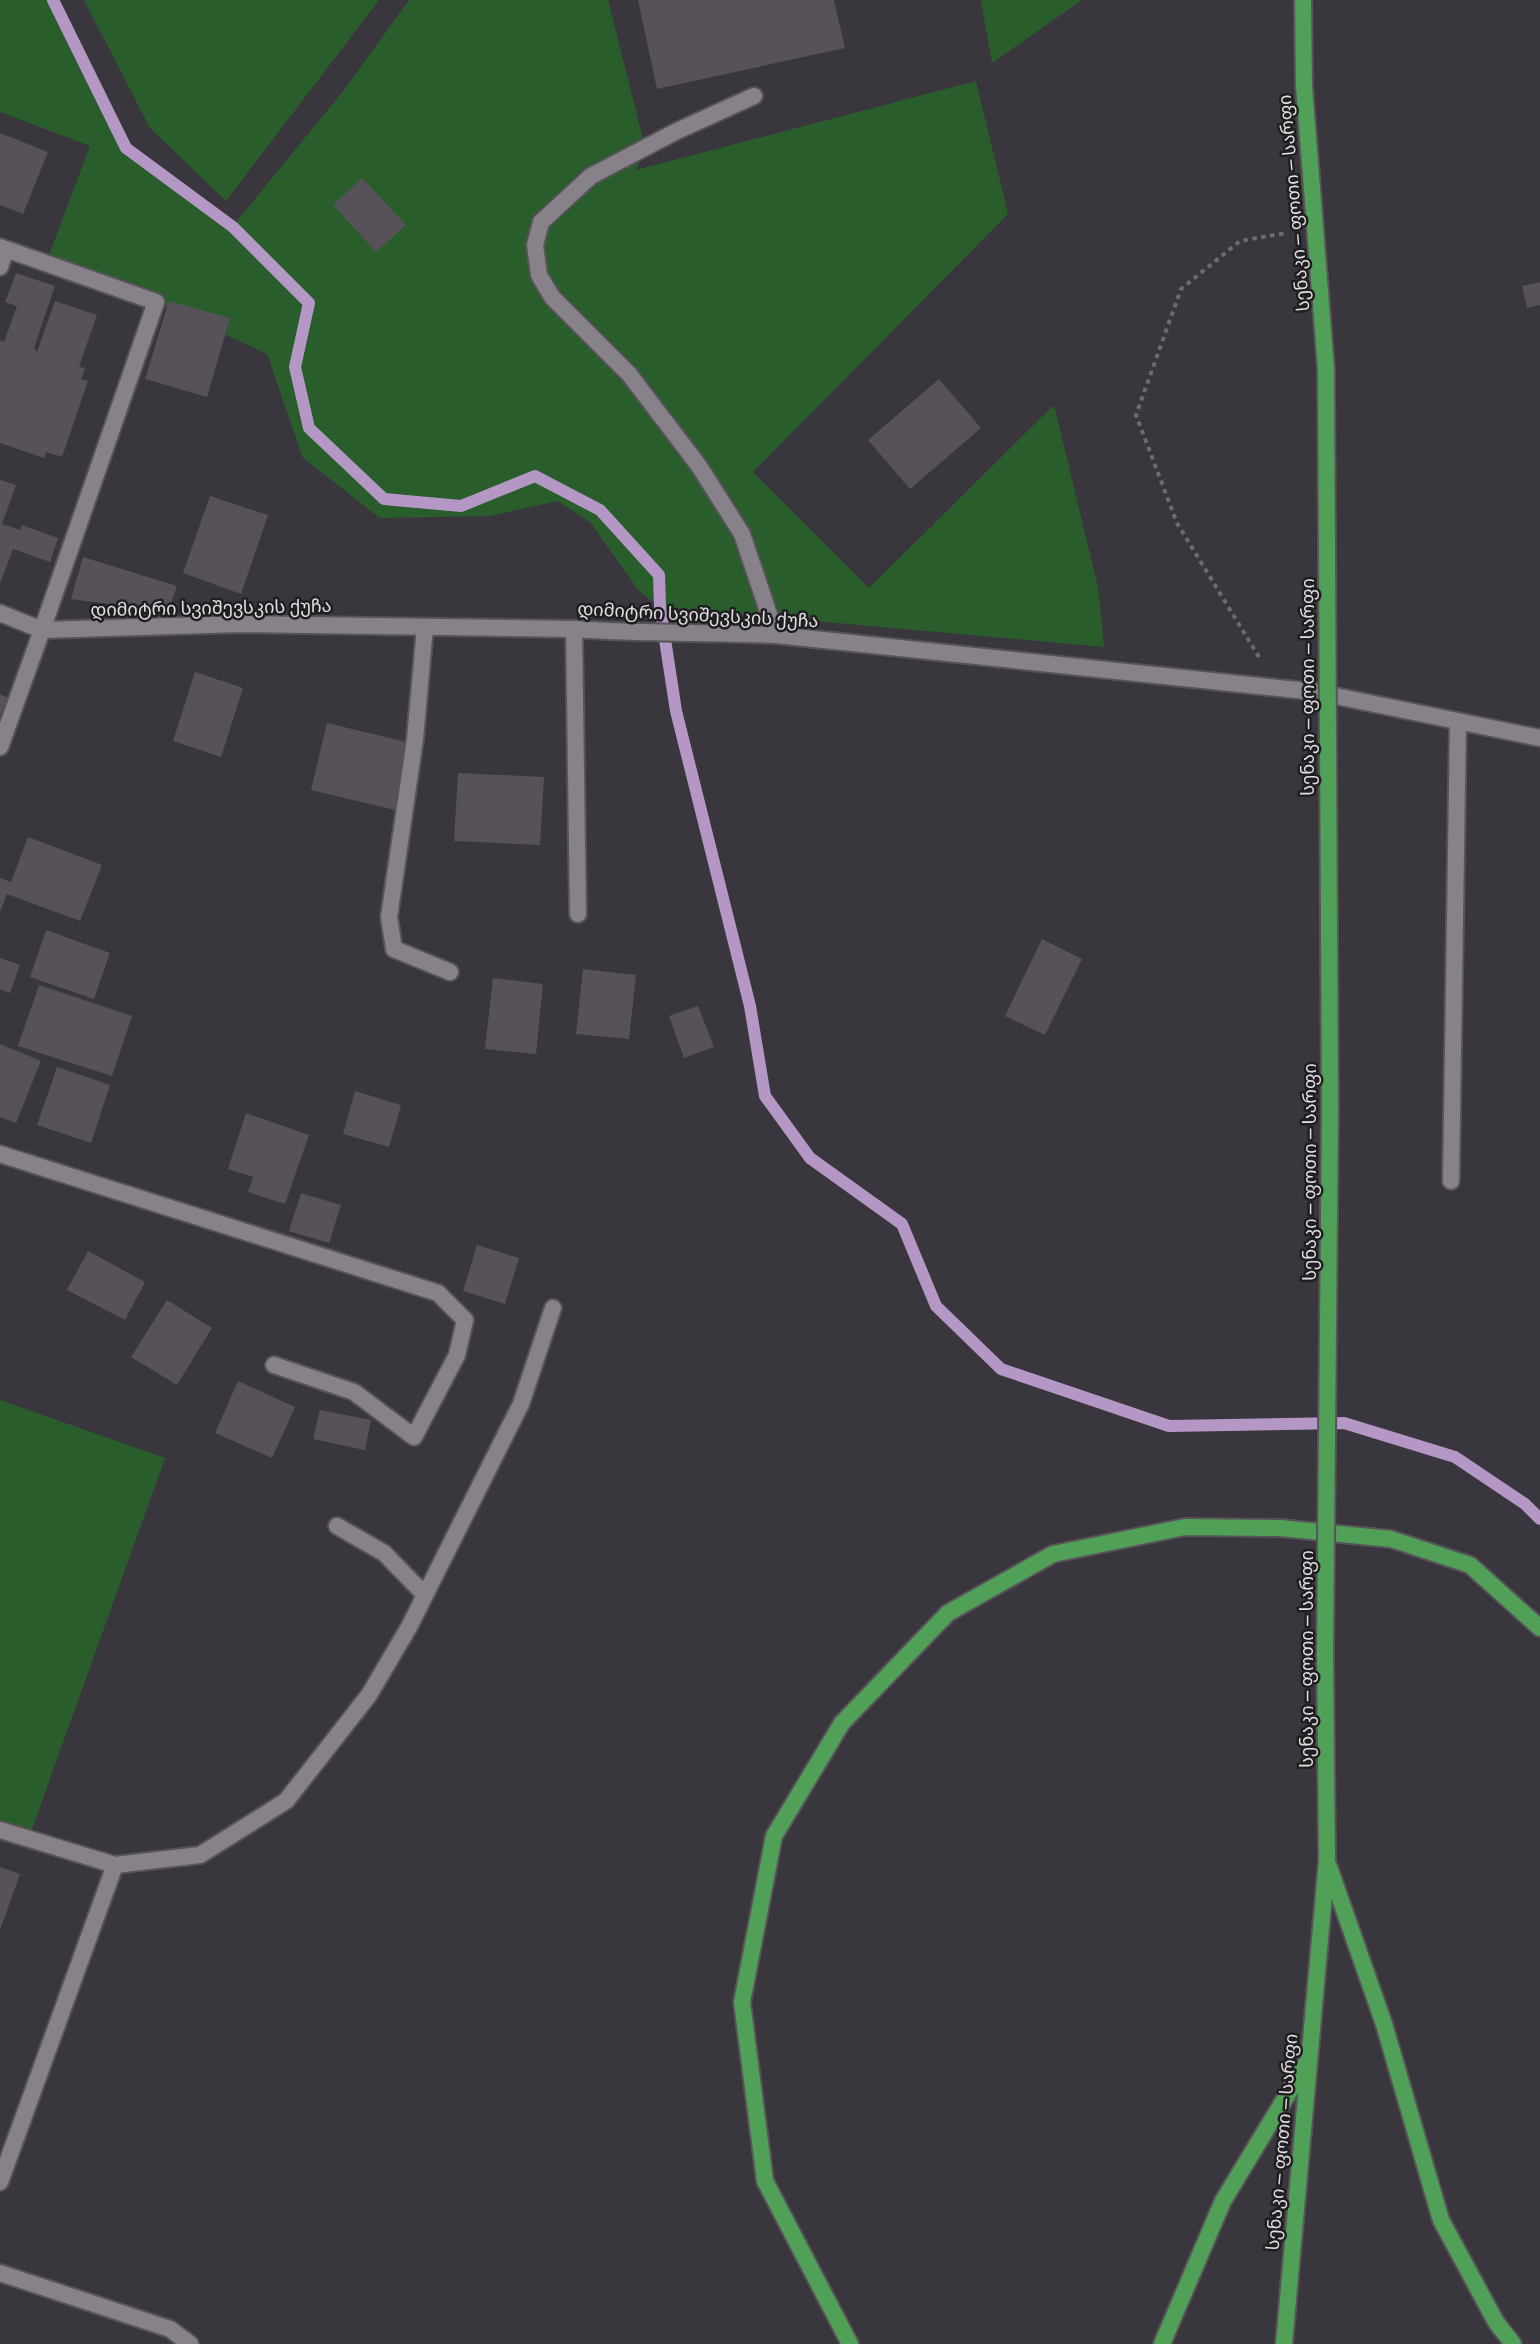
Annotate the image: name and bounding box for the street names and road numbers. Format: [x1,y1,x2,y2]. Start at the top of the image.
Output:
street label: სენაკი — ფოთი — სარფი [1275,94,1316,312]
street label: სენაკი — ფოთი — სარფი [1298,578,1321,796]
street label: დიმიტრი სვიშევსკის ქუჩა [90,596,332,623]
street label: დიმიტრი სვიშევსკის ქუჩა [577,599,819,634]
street label: სენაკი — ფოთი — სარფი [1300,1063,1323,1281]
street label: სენაკი — ფოთი — სარფი [1297,1550,1320,1768]
street label: სენაკი — ფოთი — სარფი [1263,2033,1304,2251]

